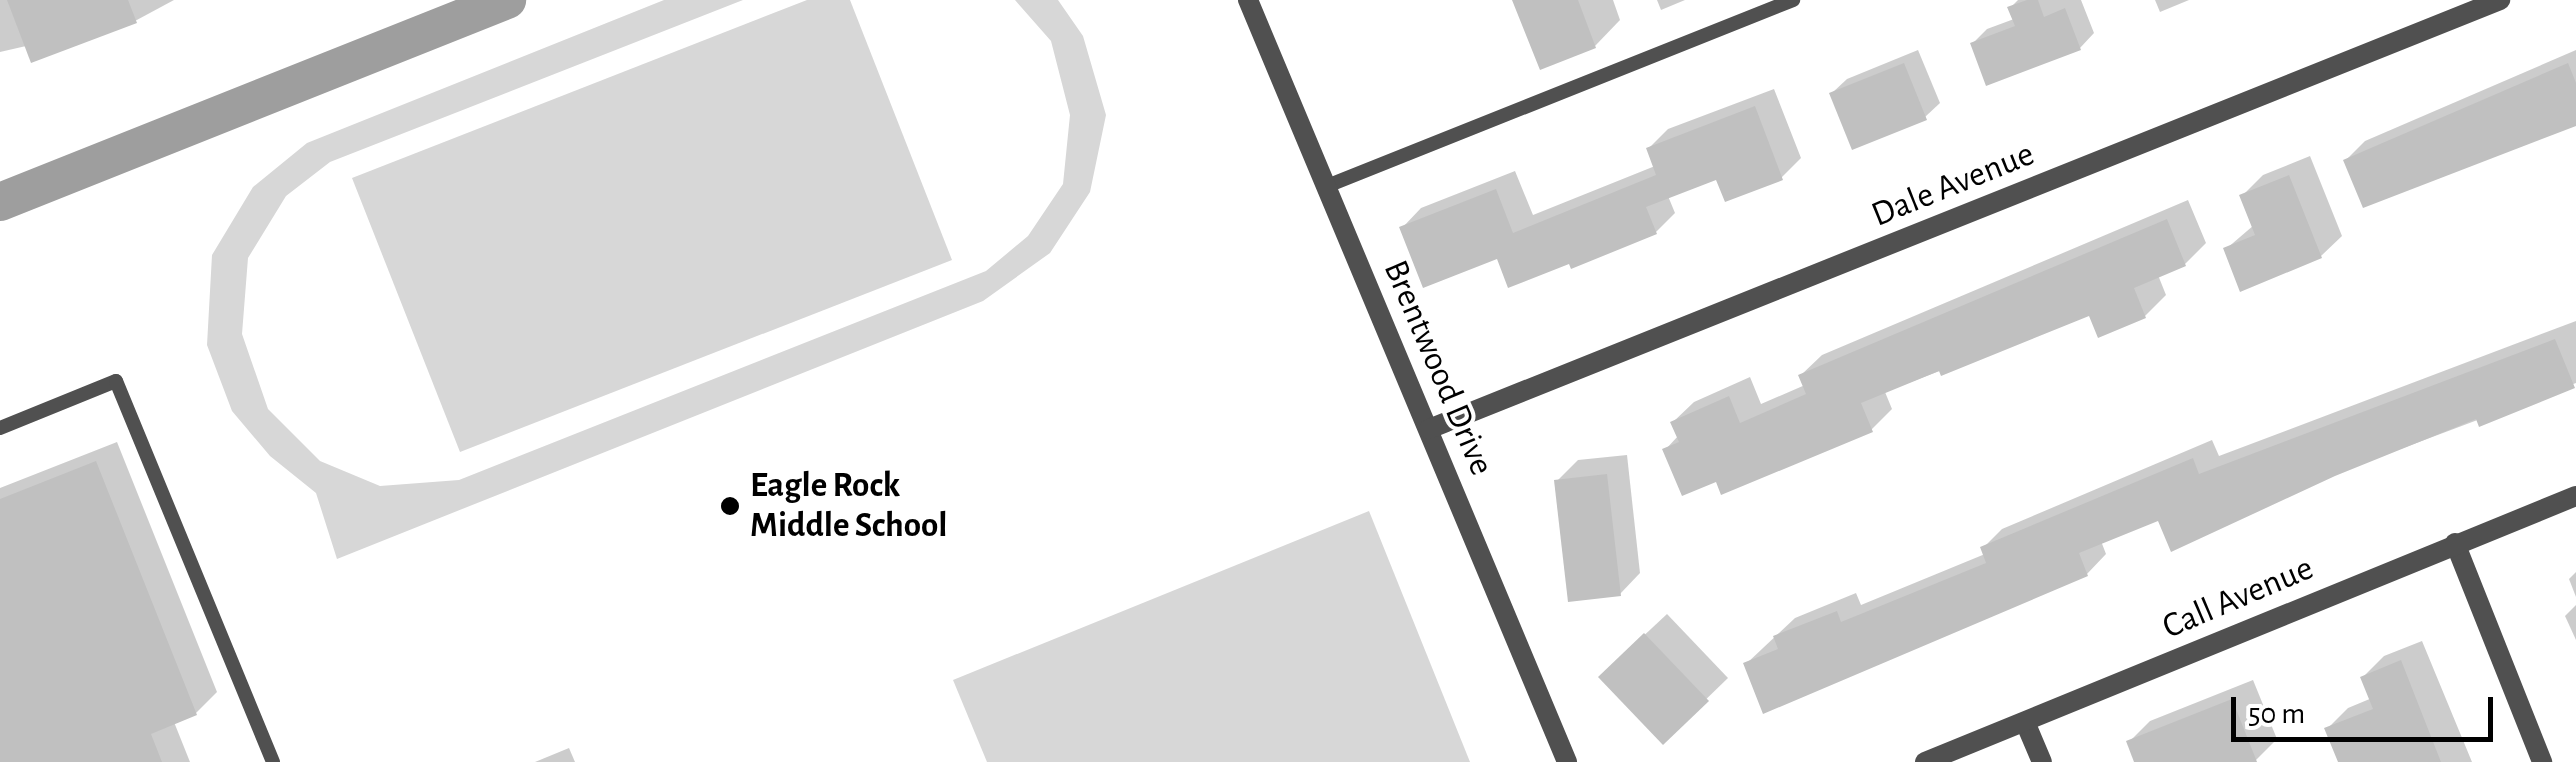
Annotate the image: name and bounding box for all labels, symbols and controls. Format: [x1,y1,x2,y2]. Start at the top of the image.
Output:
street label: Dale Avenue [1866,133,2040,237]
street label: Brentwood Drive [1374,254,1502,482]
place label: Eagle Rock Middle School [750,465,948,547]
marker: Eagle Rock Middle School [719,495,741,517]
street label: Call Avenue [2156,548,2320,648]
scale bar [2236,677,2498,739]
text: 50 m [2248,699,2305,729]

